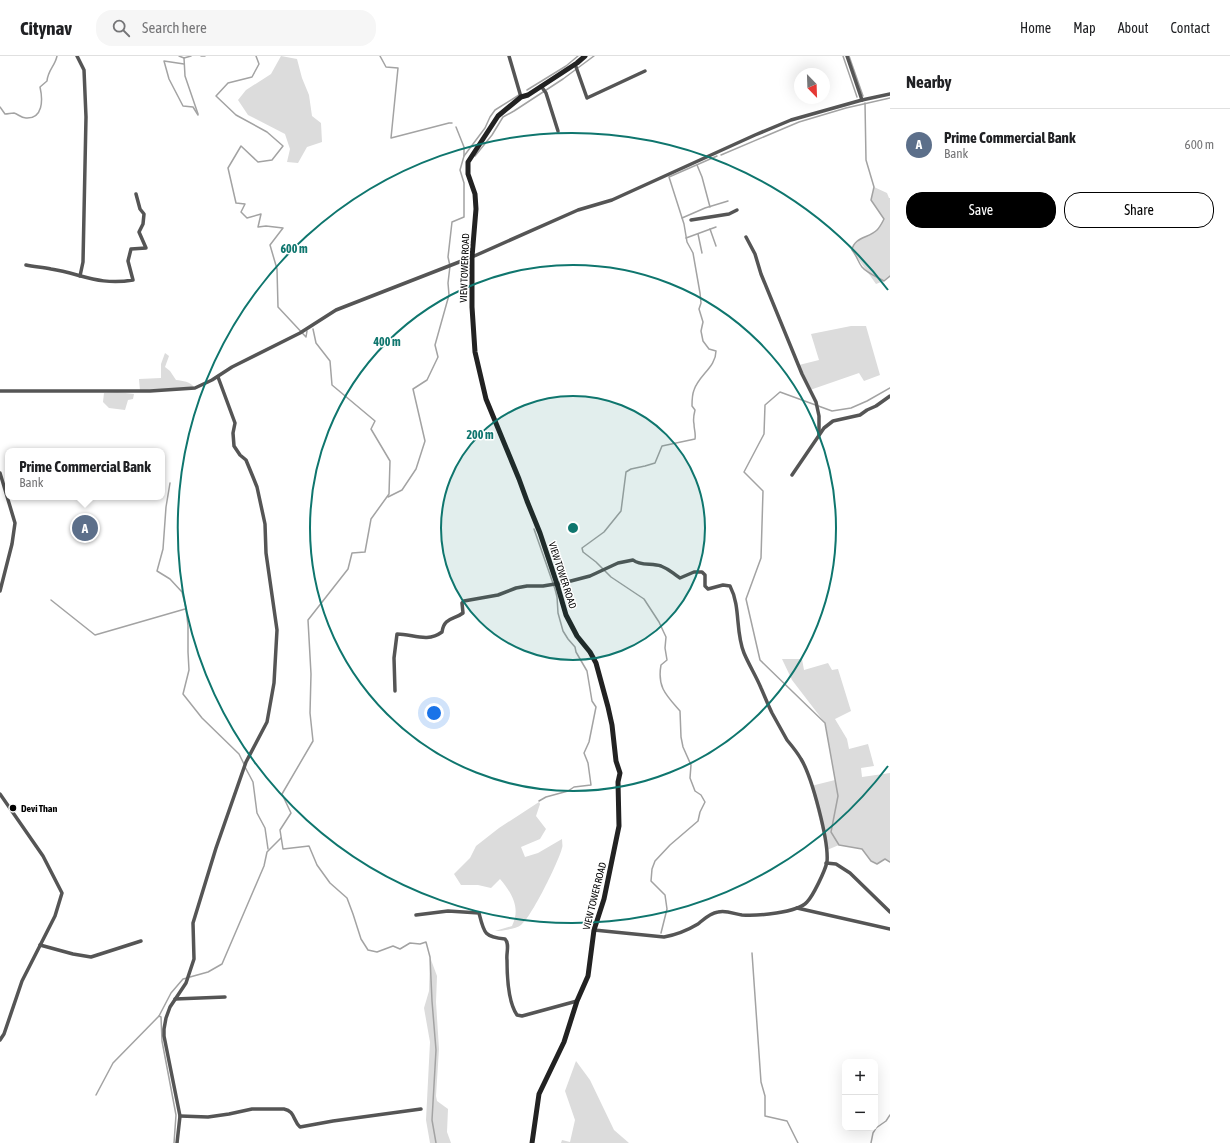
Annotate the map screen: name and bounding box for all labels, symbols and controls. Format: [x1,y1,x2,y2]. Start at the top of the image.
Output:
search box [96,10,376,46]
text: Citynav [20,17,72,39]
icon: search [110,17,132,39]
text: Search here [142,19,207,36]
text: Home [1020,20,1051,36]
text: Map [1073,20,1096,36]
text: About [1118,20,1149,36]
text: Contact [1171,20,1210,36]
north arrow [794,68,830,104]
text: Nearby [906,72,952,92]
text: Prime Commercial Bank [944,129,1076,146]
text: A [916,137,922,152]
text: 600 m [1185,137,1214,152]
text: Bank [944,146,968,161]
button: Save [906,192,1056,228]
button: Share [1064,192,1214,228]
street label: VIEW TOWER ROAD [458,233,471,303]
text: 600 m [280,242,308,256]
text: 400 m [372,335,401,349]
text: 200 m [466,428,494,442]
popup [5,448,165,500]
text: Prime Commercial Bank [19,458,151,475]
text: Bank [19,475,43,490]
pin: A [72,513,98,543]
centre of rings [566,521,580,535]
street label: VIEW TOWER ROAD [547,540,579,610]
your location [424,703,444,723]
marker: Devi Than [8,803,18,813]
place label: Devi Than [21,803,58,814]
street label: VIEW TOWER ROAD [581,861,608,931]
map controls [842,1059,878,1131]
button: + [842,1059,878,1095]
button: − [842,1095,878,1131]

